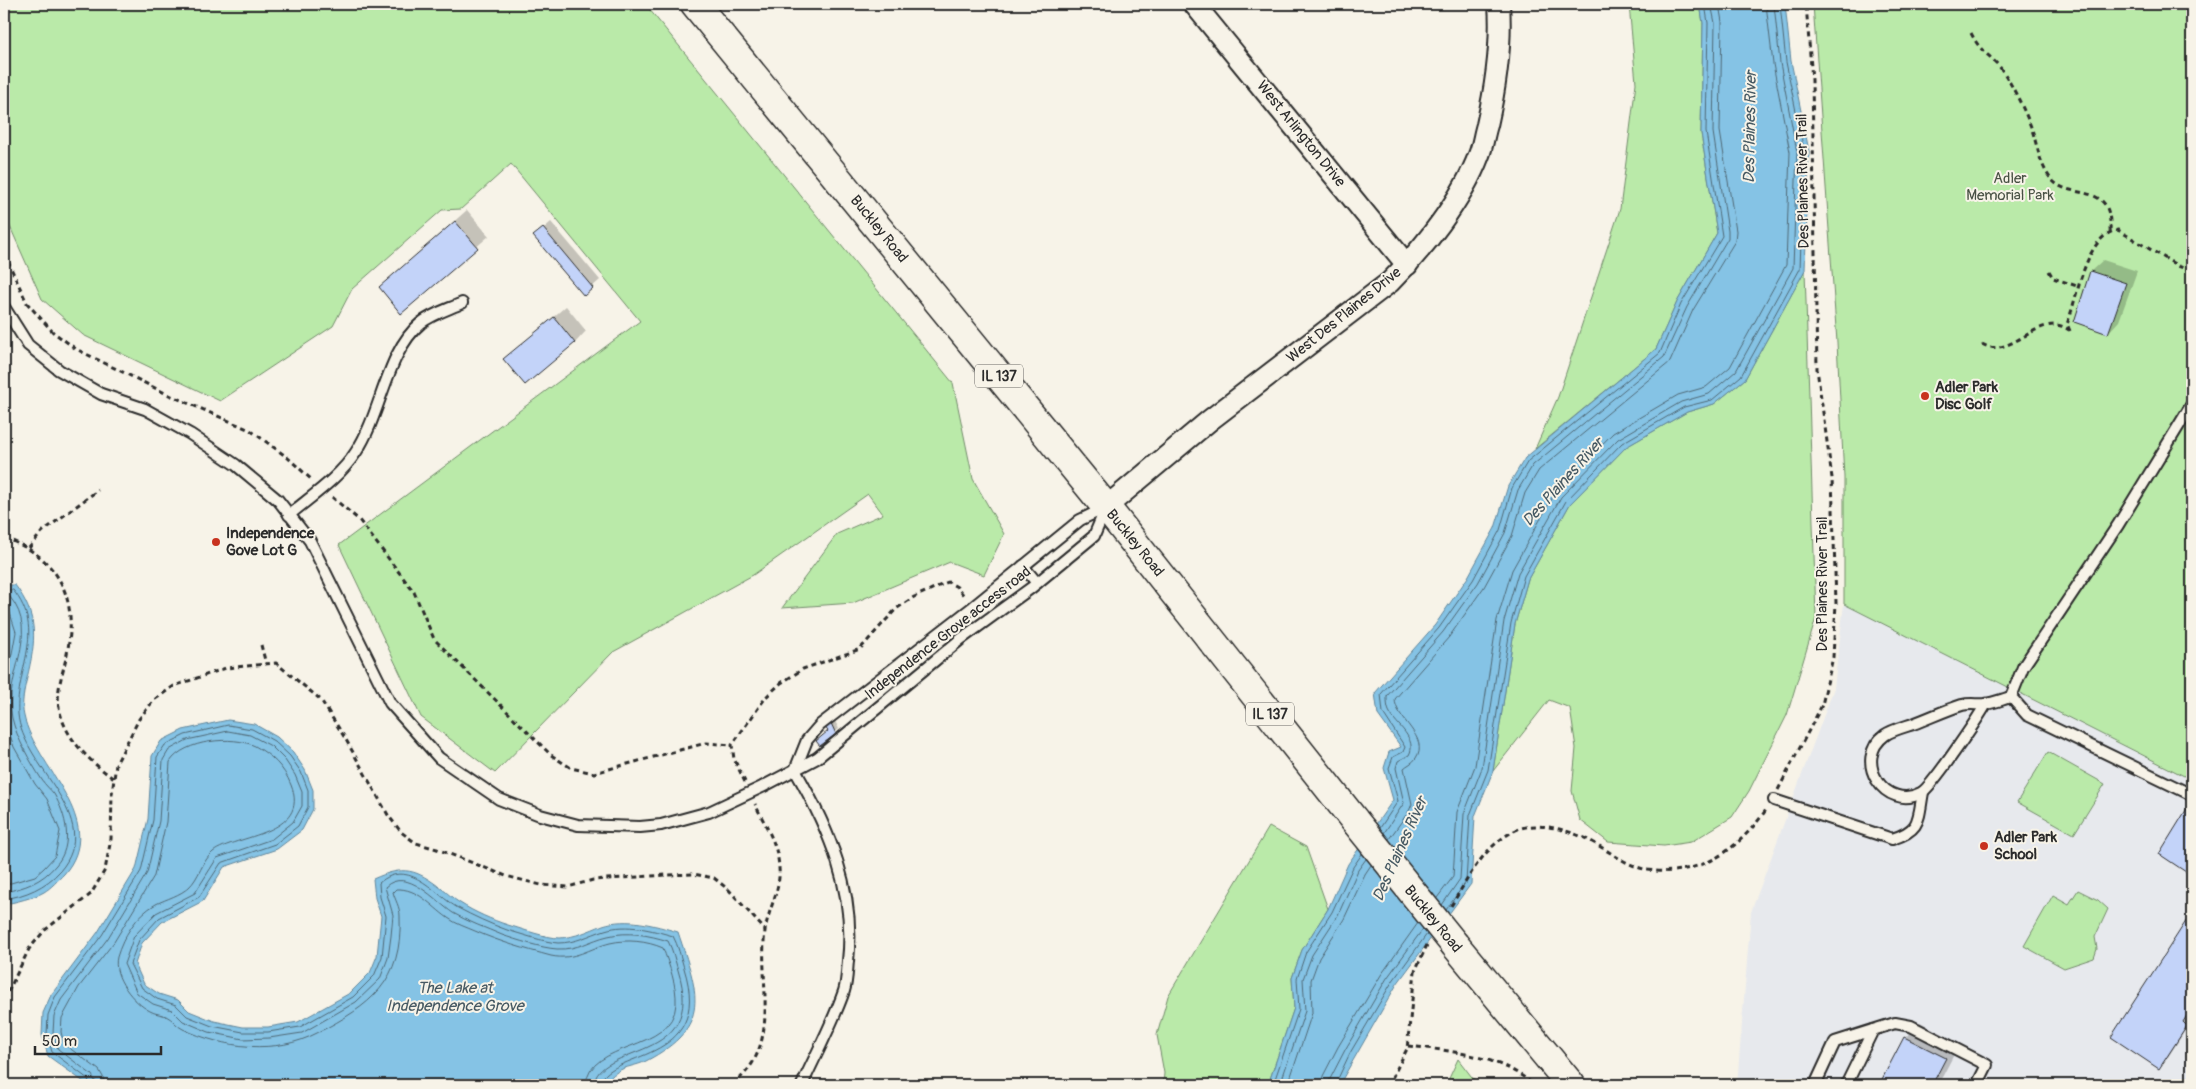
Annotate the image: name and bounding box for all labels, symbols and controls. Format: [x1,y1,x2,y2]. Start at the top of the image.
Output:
water label: Des Plaines River [1739,68,1761,183]
street label: West Arlington Drive [1252,77,1350,191]
street label: Des Plaines River Trail [1792,113,1814,249]
park label: Adler Memorial Park [1966,169,2054,205]
street label: Buckley Road [846,191,912,267]
street label: West Des Plaines Drive [1283,262,1406,367]
road number: IL 137 [975,364,1023,388]
place label: Adler Park Disc Golf [1935,378,1999,414]
marker: Adler Park Disc Golf [1919,390,1931,402]
water label: Des Plaines River [1518,432,1610,530]
street label: Buckley Road [1102,505,1168,581]
street label: Des Plaines River Trail [1813,517,1832,651]
place label: Independence Gove Lot G [226,524,315,560]
marker: Independence Gove Lot G [210,536,222,548]
street label: Independence Grove access road [861,562,1035,704]
road number: IL 137 [1246,702,1294,726]
water label: Des Plaines River [1368,792,1433,904]
place label: Adler Park School [1994,828,2058,864]
marker: Adler Park School [1978,840,1990,852]
street label: Buckley Road [1400,881,1466,957]
water label: The Lake at Independence Grove [386,978,526,1016]
scale bar [35,1024,161,1056]
text: 50 m [42,1032,77,1051]

